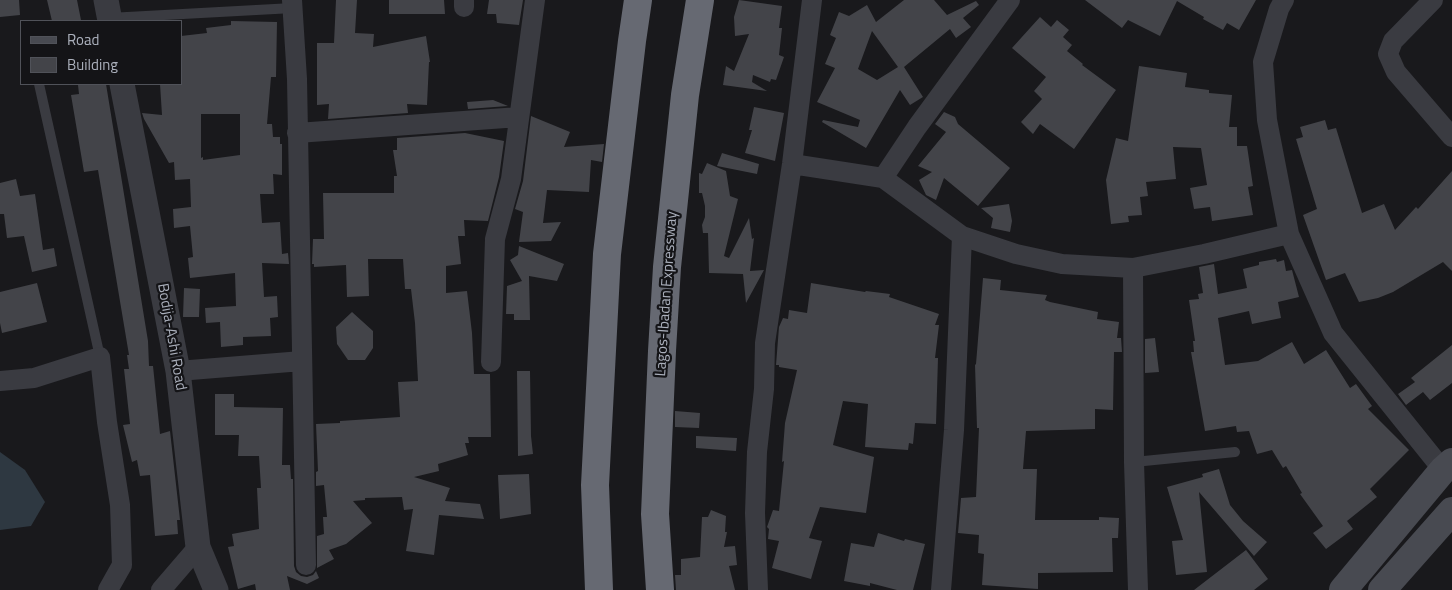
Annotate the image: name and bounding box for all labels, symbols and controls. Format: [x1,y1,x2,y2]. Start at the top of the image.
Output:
legend [20,20,182,85]
text: Road [67,28,99,51]
text: Building [67,53,118,76]
street label: Lagos-Ibadan Expressway [652,211,682,377]
street label: Bodija-Ashi Road [153,282,189,392]

